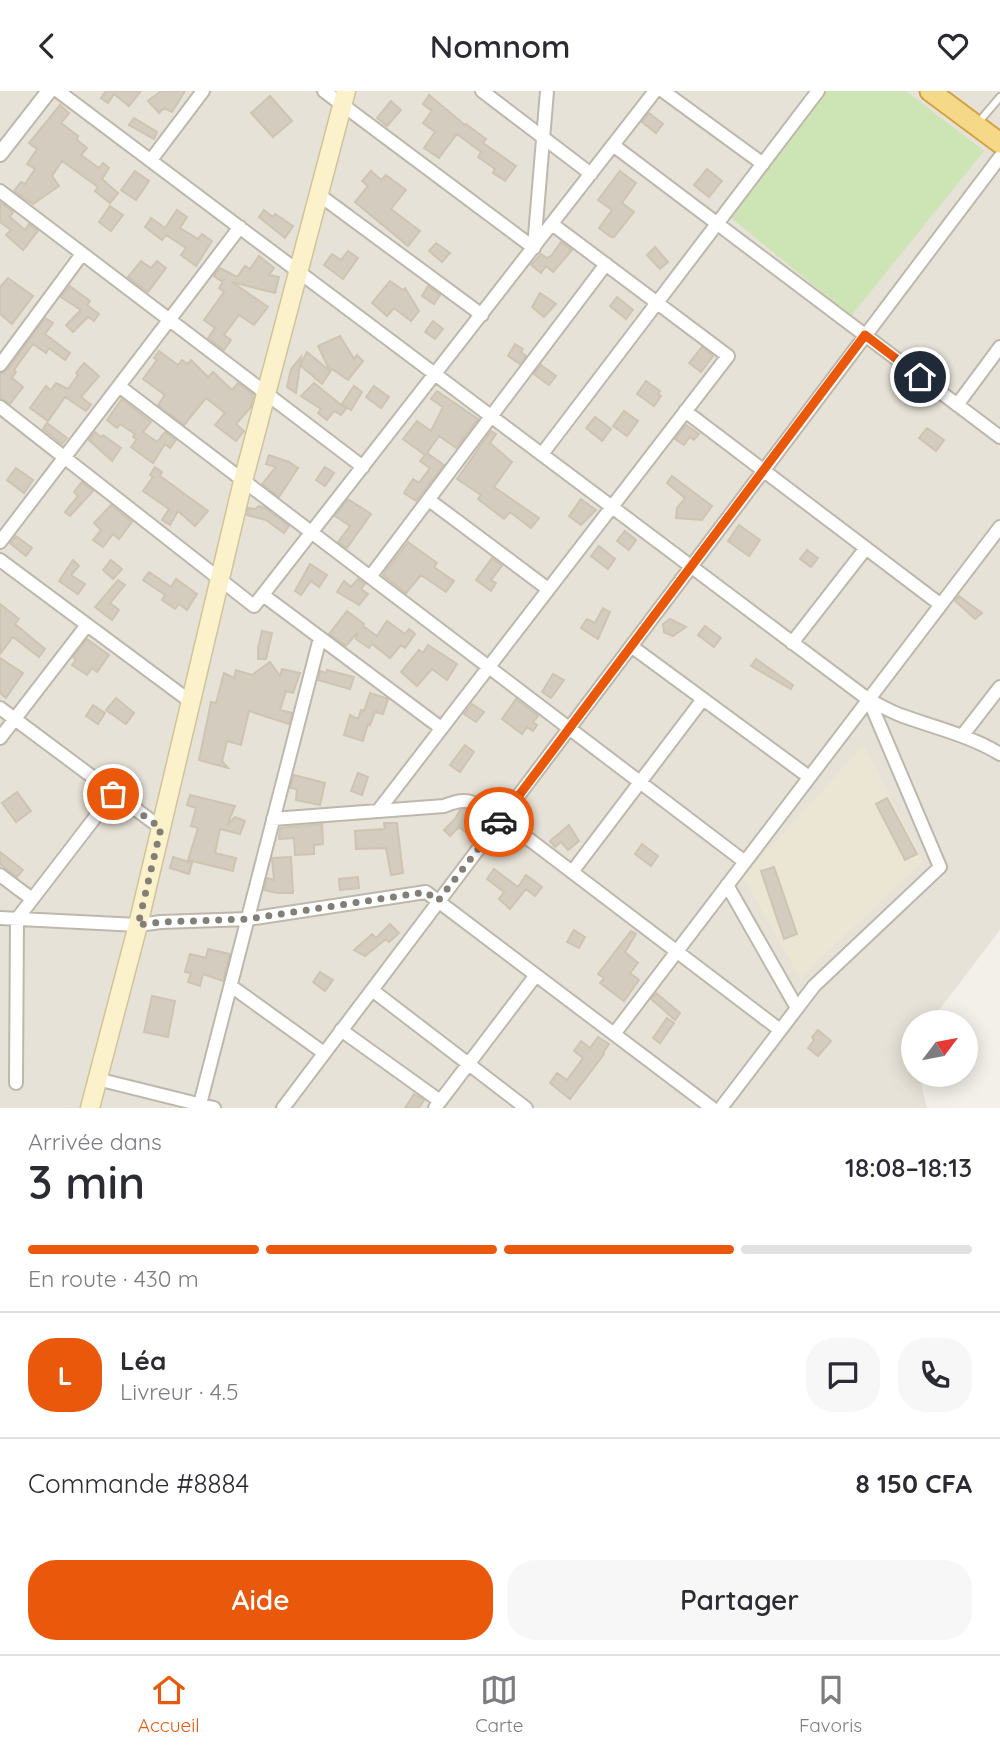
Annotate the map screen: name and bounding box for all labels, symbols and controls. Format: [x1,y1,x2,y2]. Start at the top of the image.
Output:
text: Nomnom [430,26,570,66]
icon: back [28,27,66,65]
icon: heart [934,27,972,65]
pin [890,347,950,407]
icon: home [901,358,939,396]
pin [83,764,143,824]
icon: bag [94,775,132,813]
courier [464,787,534,857]
icon: car [480,803,518,841]
north arrow [901,1010,978,1087]
map controls [901,1010,978,1087]
text: Arrivée dans [28,1127,162,1156]
text: 18:08–18:13 [845,1151,972,1184]
text: 3 min [28,1153,145,1211]
text: En route · 430 m [28,1264,199,1293]
button: chat [806,1338,880,1412]
button: phone [898,1338,972,1412]
text: Léa [120,1344,166,1377]
text: L [58,1359,72,1392]
text: Livreur · 4.5 [120,1377,238,1406]
text: Commande #8884 [28,1467,249,1500]
text: 8 150 CFA [855,1467,972,1500]
button: Aide [28,1560,493,1640]
button: Partager [507,1560,972,1640]
tab: Accueil [138,1671,200,1737]
tab: Carte [475,1671,523,1737]
tab: Favoris [799,1671,862,1737]

